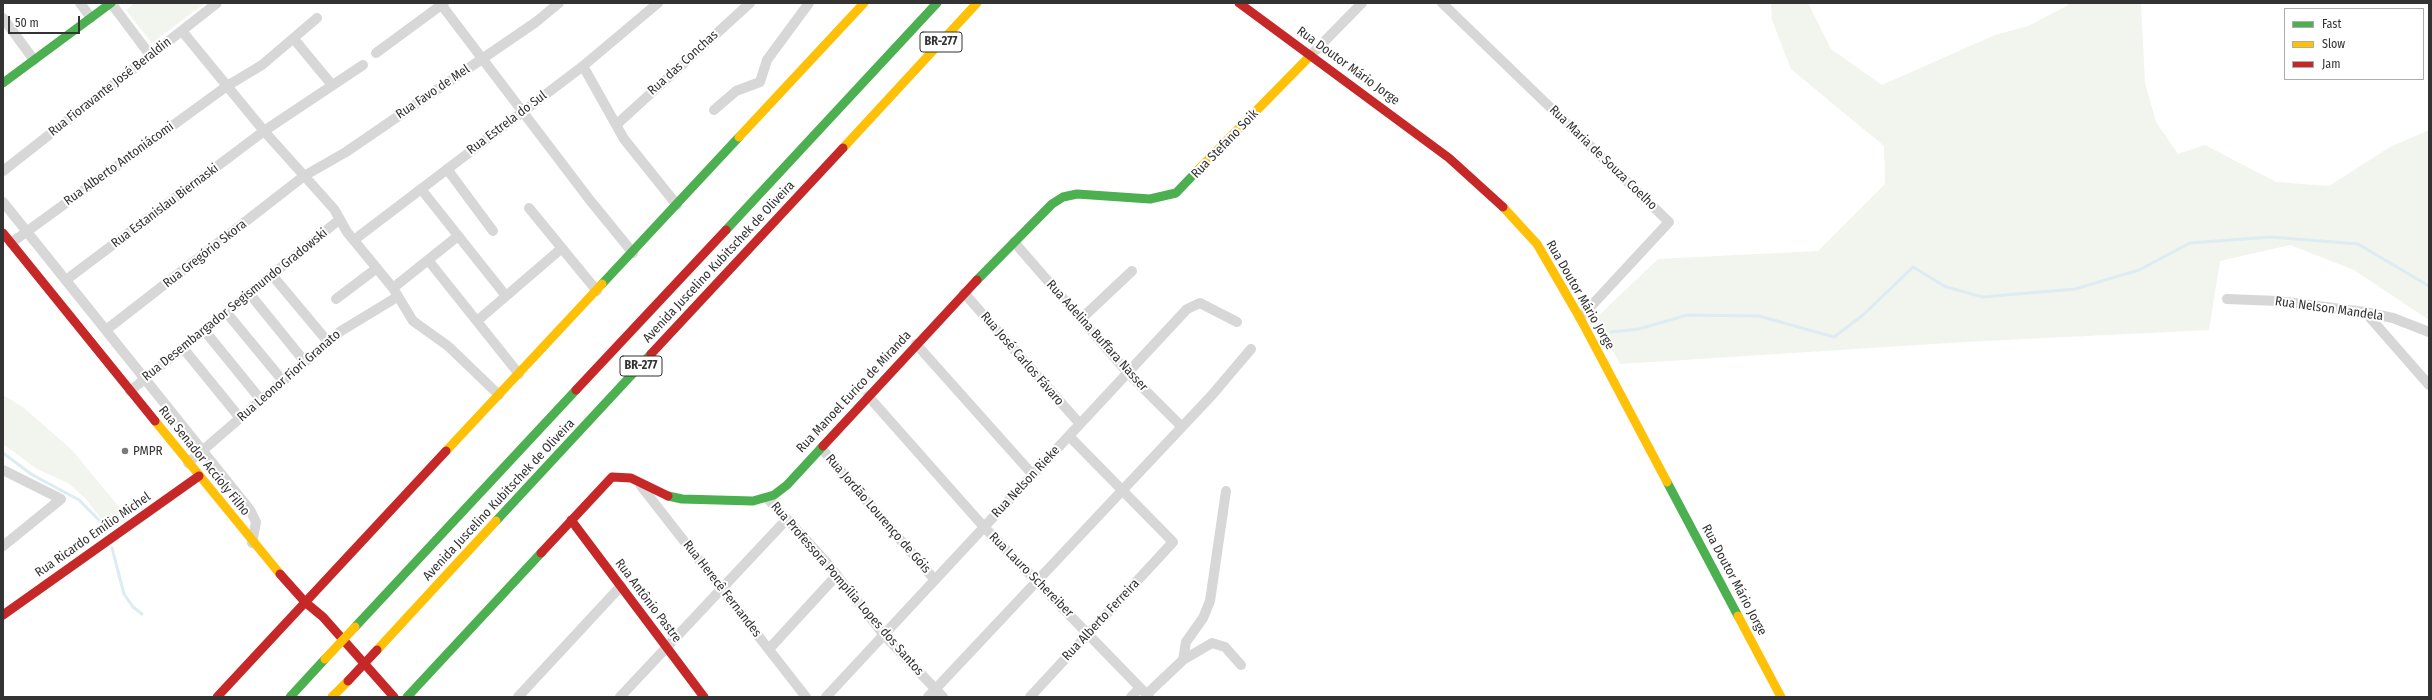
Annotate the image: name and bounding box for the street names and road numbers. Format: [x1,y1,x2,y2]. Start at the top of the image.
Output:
street label: Rua Doutor Mário Jorge [1294,23,1402,109]
street label: Rua das Conchas [645,27,721,99]
road number: BR-277 [920,32,962,52]
street label: Rua Fioravante José Beraldin [46,34,174,140]
street label: Rua Favo de Mel [393,62,473,122]
street label: Rua Estrela do Sul [464,88,550,158]
street label: Rua Maria de Souza Coelho [1546,102,1660,214]
street label: Rua Stefano Soik [1188,106,1262,182]
street label: Rua Alberto Antoniácomi [61,119,177,209]
street label: Rua Estanislau Biernaski [108,161,222,251]
street label: Avenida Juscelino Kubitschek de Oliveira [640,178,798,346]
street label: Rua Gregório Skora [160,217,250,291]
street label: Rua Desembargador Segismundo Gradowski [139,225,331,385]
street label: Rua Doutor Mário Jorge [1542,238,1618,352]
street label: Rua Adelina Buffara Nasser [1043,277,1151,395]
street label: Rua Nelson Mandela [2274,294,2384,324]
street label: Rua José Carlos Fávaro [977,309,1067,409]
street label: Rua Leonor Fiori Granato [234,327,344,425]
street label: Rua Manoel Eurico de Miranda [793,328,915,456]
road number: BR-277 [620,356,662,376]
street label: Rua Senador Accioly Filho [155,403,253,519]
street label: Avenida Juscelino Kubitschek de Oliveira [420,416,578,584]
street label: Rua Nelson Rieke [989,443,1063,521]
street label: Rua Jordão Lourenço de Góis [822,451,934,577]
street label: Rua Ricardo Emílio Michel [32,489,154,581]
street label: Rua Professora Pompília Lopes dos Santos [767,499,927,679]
street label: Rua Doutor Mário Jorge [1698,522,1770,638]
street label: Rua Lauro Schereiber [985,529,1077,621]
street label: Rua Herecê Fernandes [679,538,765,640]
street label: Rua Antônio Pastre [611,556,685,646]
street label: Rua Alberto Ferreira [1059,576,1143,664]

